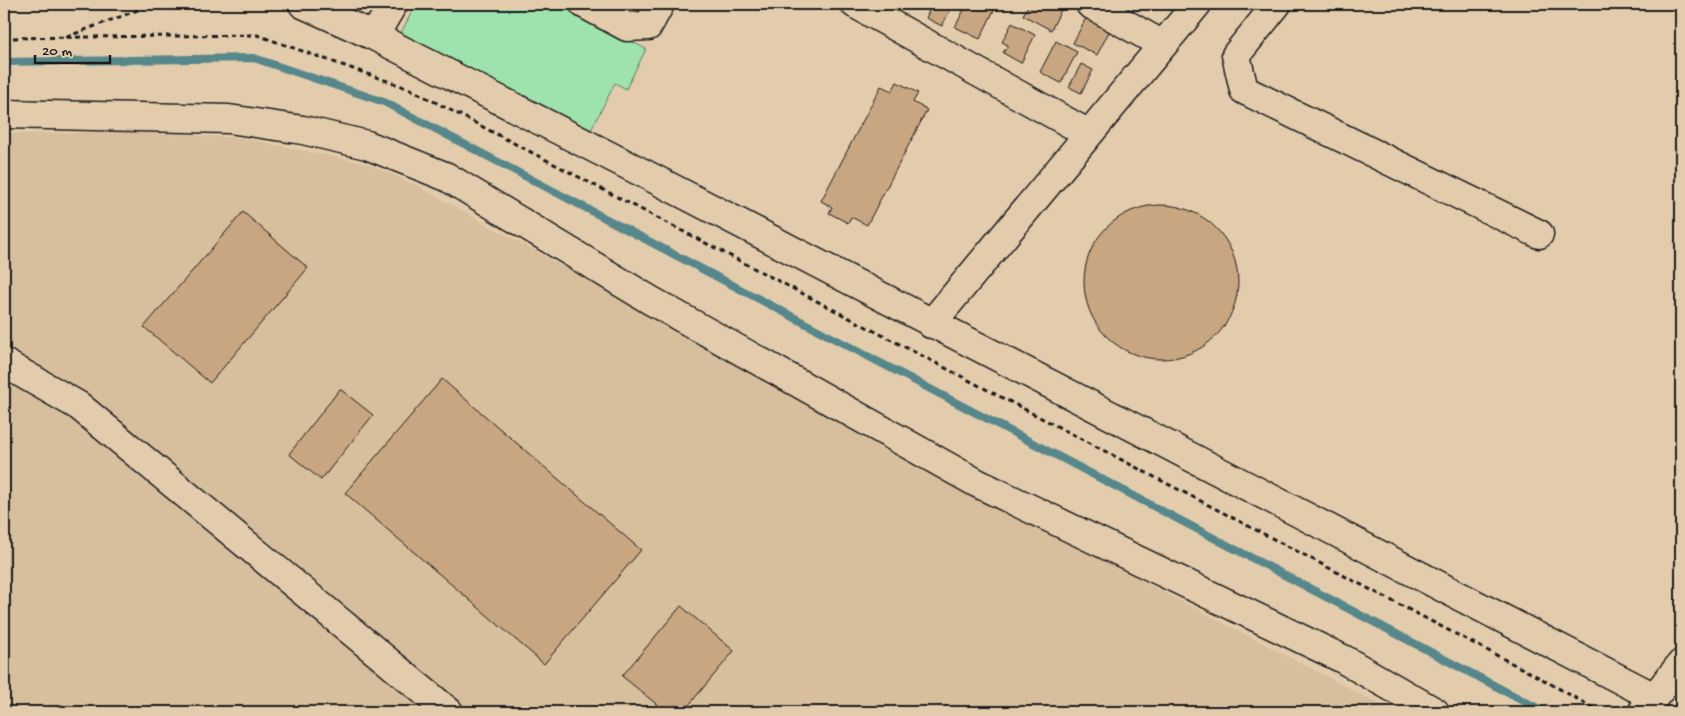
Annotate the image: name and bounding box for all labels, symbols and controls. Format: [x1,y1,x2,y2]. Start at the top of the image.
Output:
scale bar [35,32,110,64]
text: 20 m [42,43,72,61]

